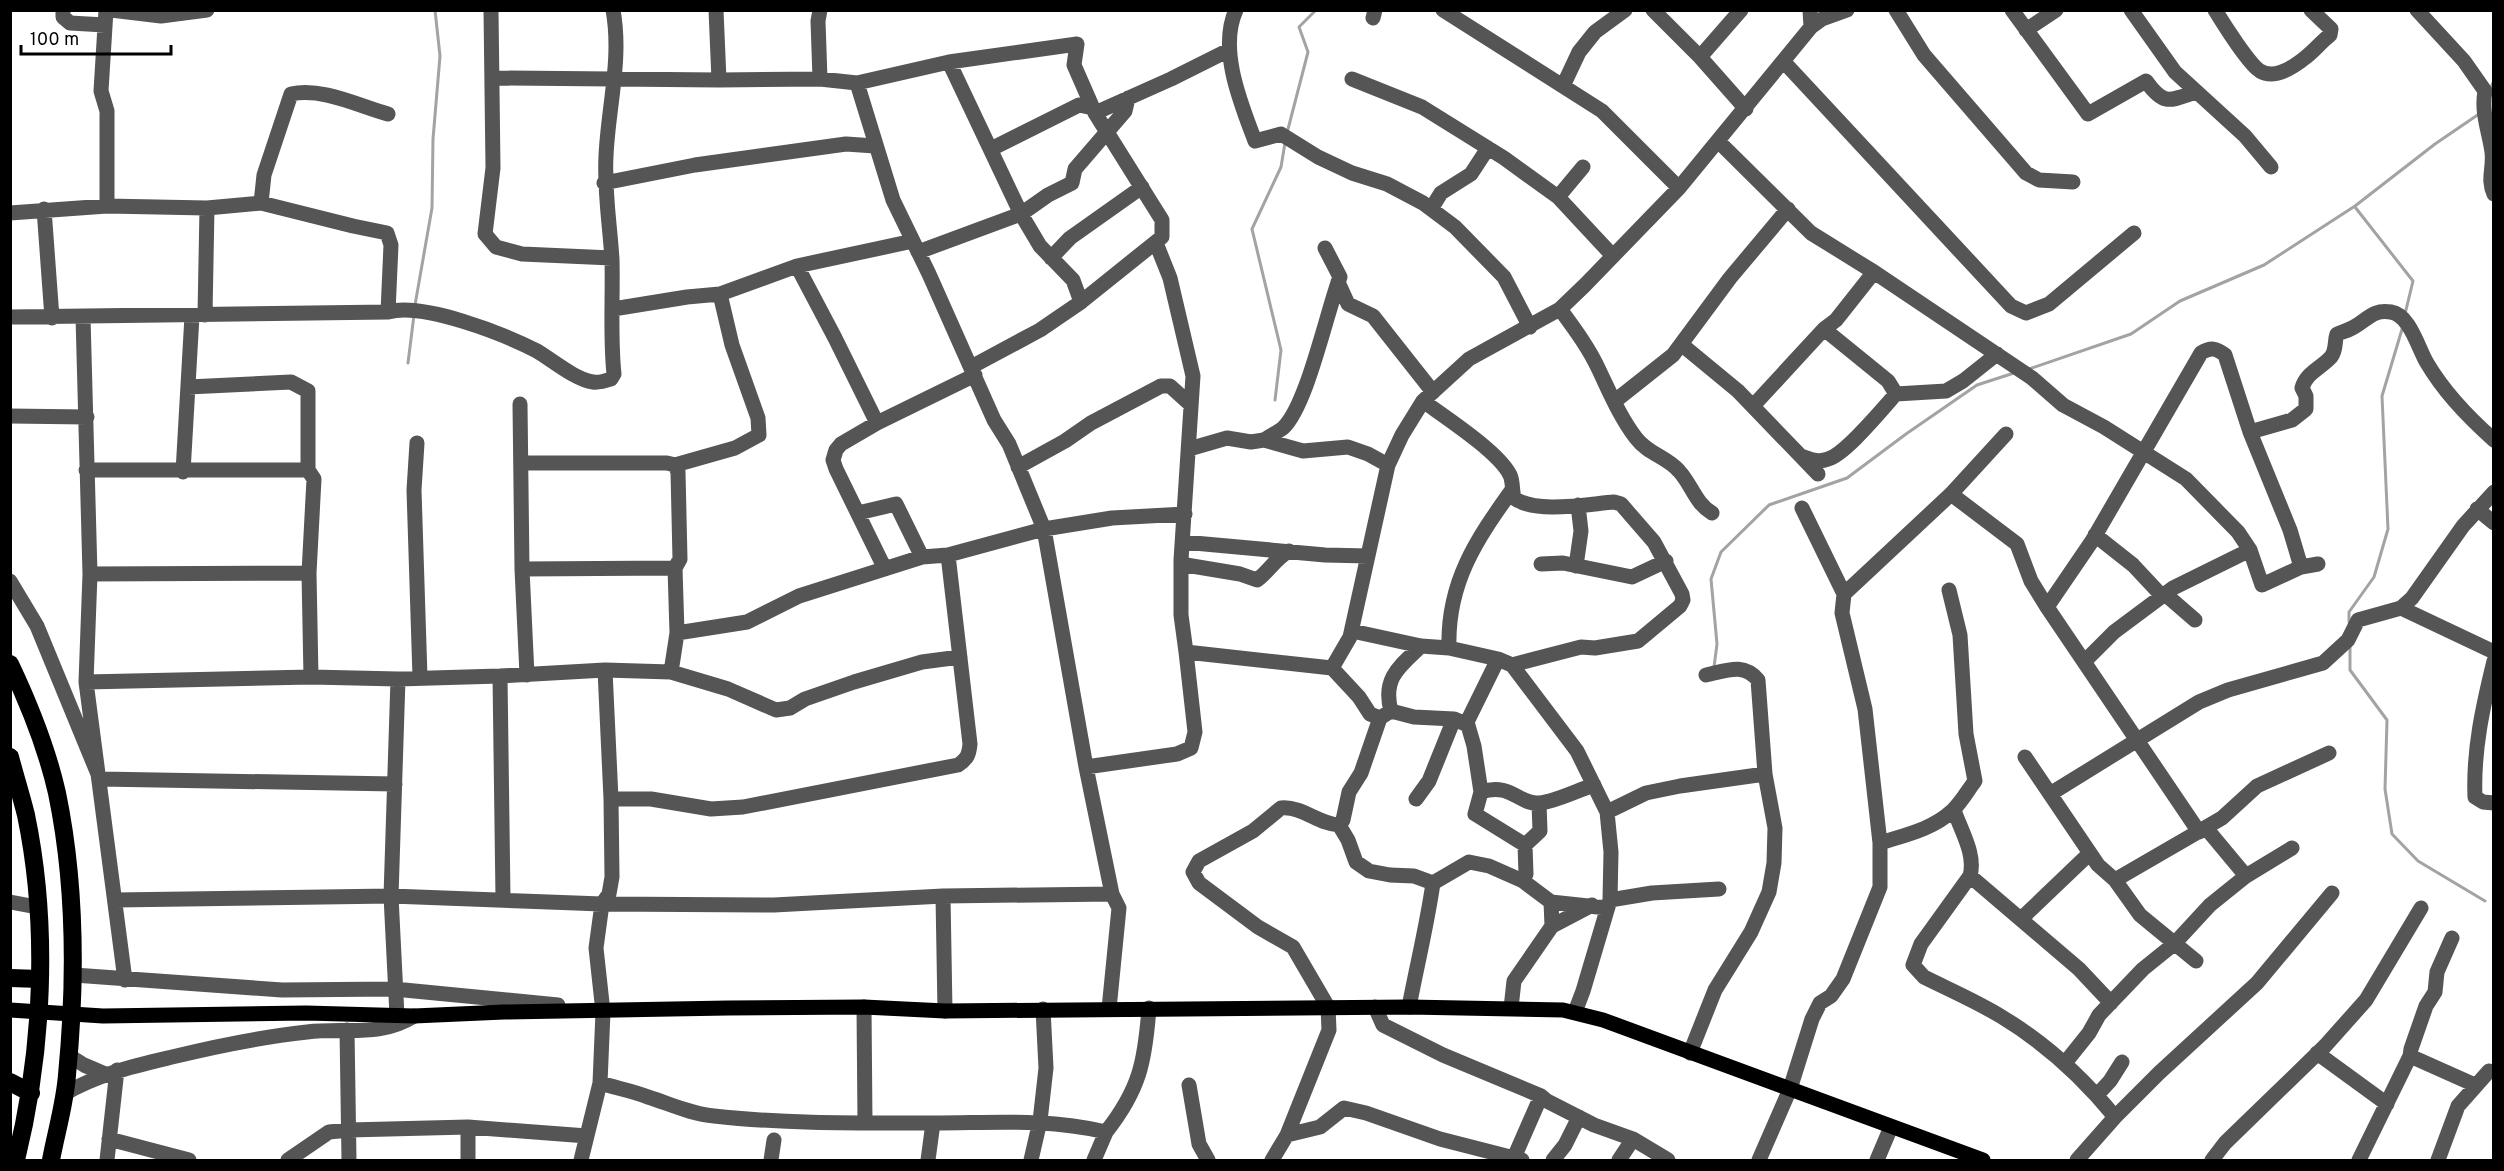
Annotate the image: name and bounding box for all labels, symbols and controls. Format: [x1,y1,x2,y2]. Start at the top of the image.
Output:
scale bar [21,18,171,56]
text: 100 m [30,29,79,52]

